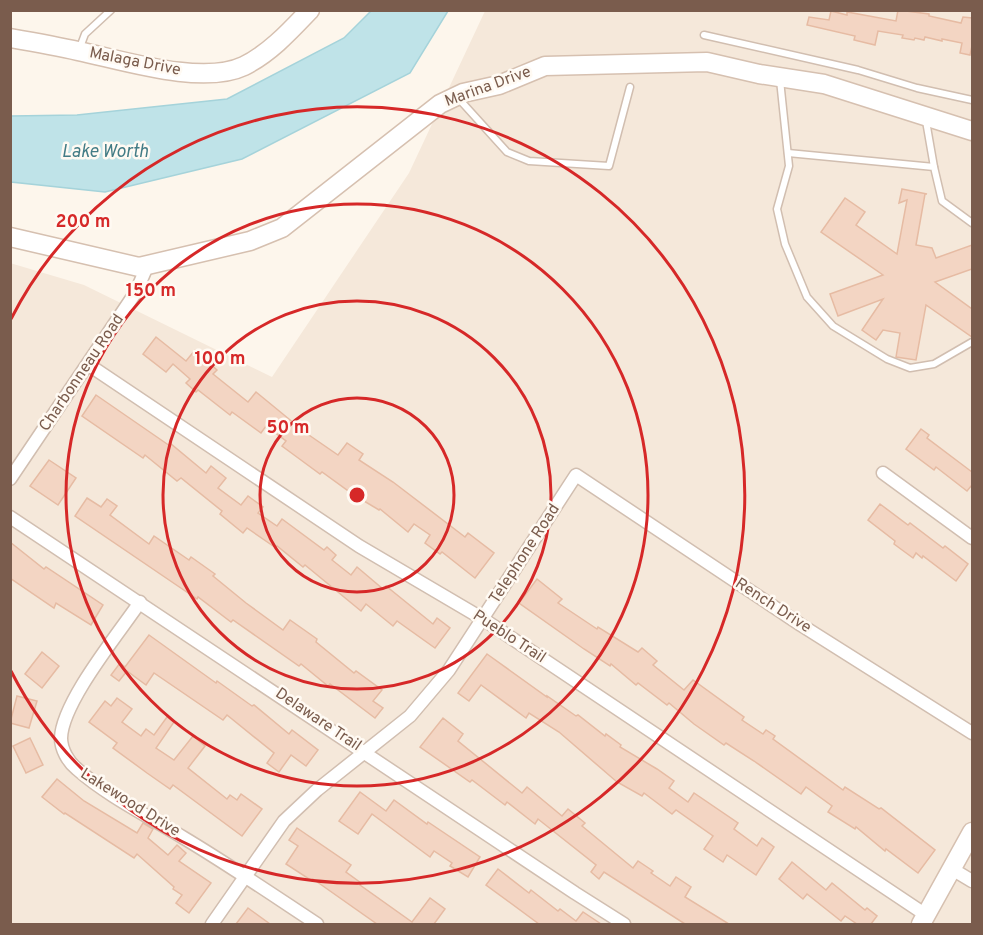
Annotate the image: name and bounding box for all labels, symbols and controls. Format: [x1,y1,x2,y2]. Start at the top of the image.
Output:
street label: Malaga Drive [88,43,182,81]
street label: Marina Drive [442,62,534,112]
water label: Lake Worth [62,141,149,164]
text: 200 m [55,211,111,234]
text: 150 m [126,280,176,303]
street label: Charbonneau Road [35,310,129,436]
text: 100 m [194,348,246,371]
text: 50 m [266,417,310,440]
centre of rings [347,485,367,505]
street label: Telephone Road [485,500,565,608]
street label: Rench Drive [731,574,815,638]
street label: Pueblo Trail [469,606,549,668]
street label: Delaware Trail [271,684,365,756]
street label: Lakewood Drive [76,764,184,842]

